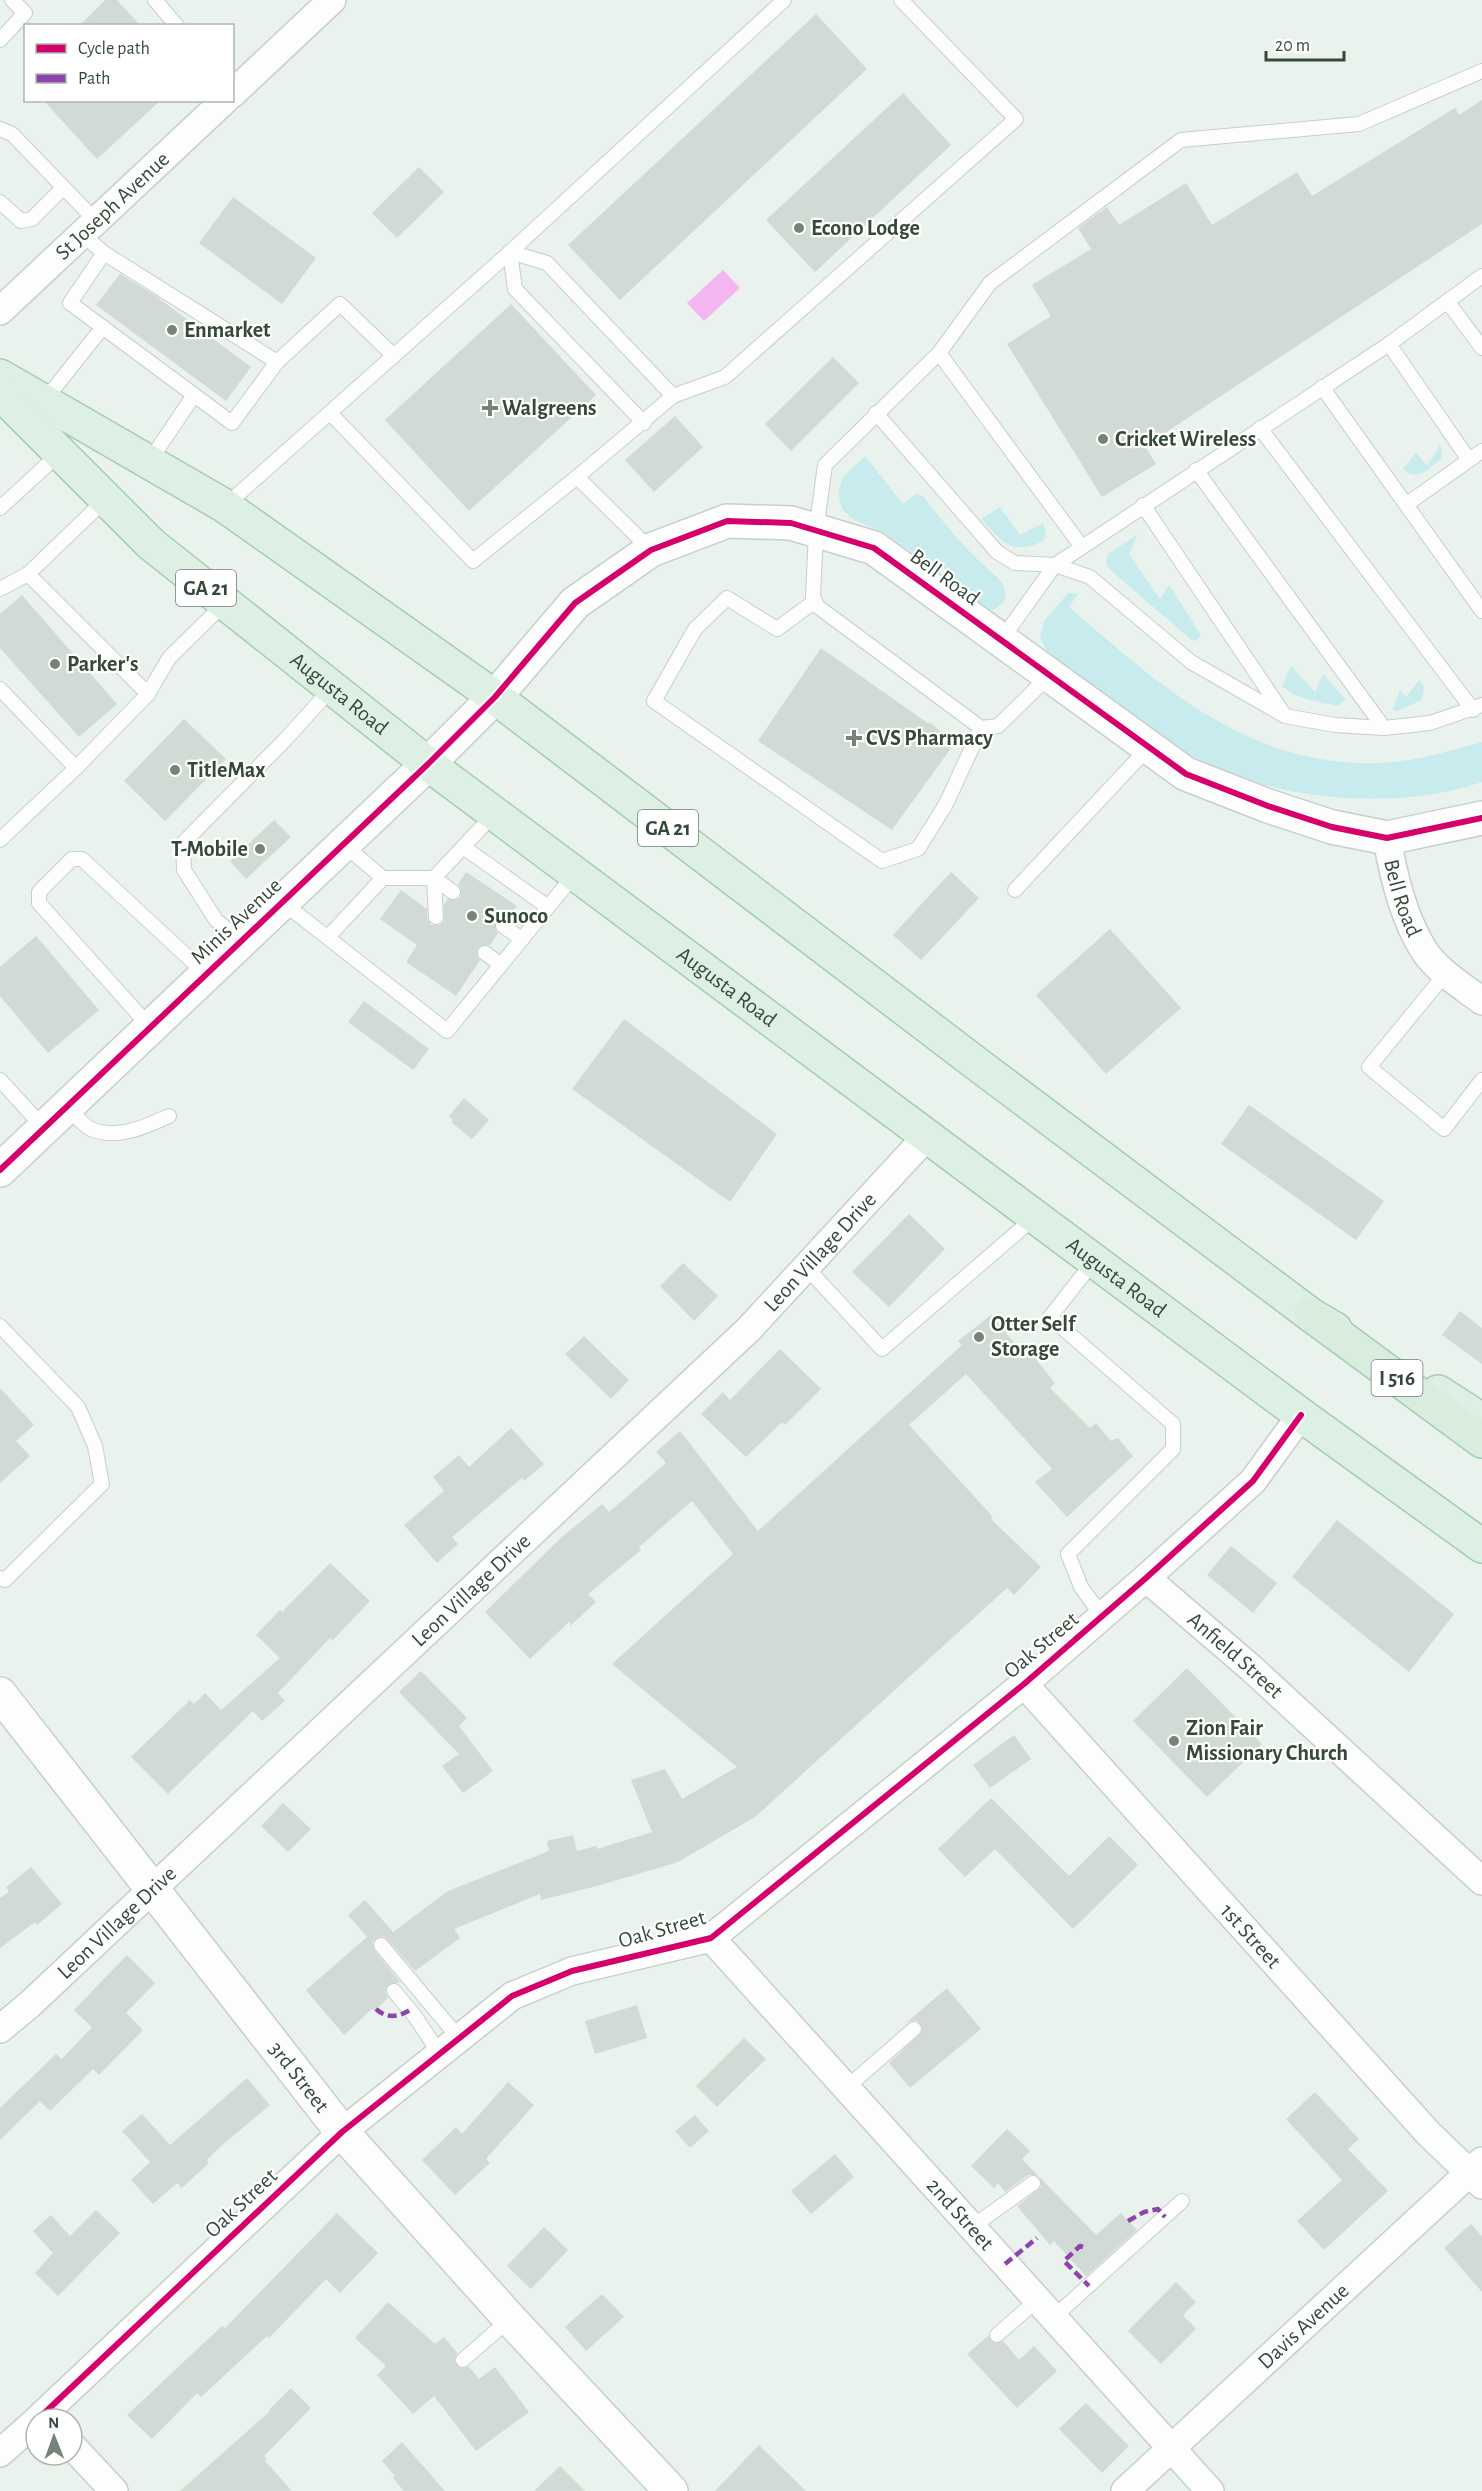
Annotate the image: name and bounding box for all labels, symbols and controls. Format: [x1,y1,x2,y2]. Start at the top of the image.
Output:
legend [24,24,234,102]
scale bar [1266,24,1344,62]
text: 20 m [1275,37,1310,55]
text: Cycle path [78,40,150,58]
text: Path [78,70,110,88]
street label: St Joseph Avenue [51,147,173,264]
place label: Econo Lodge [811,217,920,239]
marker: Econo Lodge [792,221,806,235]
place label: Enmarket [184,319,271,341]
marker: Enmarket [165,323,179,337]
place label: Walgreens [502,397,597,419]
marker: Walgreens [483,401,497,415]
place label: Cricket Wireless [1115,428,1256,450]
marker: Cricket Wireless [1096,432,1110,446]
street label: Bell Road [906,545,984,609]
road number: GA 21 [176,570,236,606]
street label: Augusta Road [286,648,392,739]
place label: Parker's [67,653,138,675]
marker: Parker's [48,657,62,671]
place label: CVS Pharmacy [866,727,993,750]
marker: CVS Pharmacy [847,731,861,745]
place label: TitleMax [187,759,265,781]
marker: TitleMax [168,763,182,777]
road number: GA 21 [638,810,698,846]
place label: T-Mobile [171,838,248,860]
marker: T-Mobile [253,842,267,856]
street label: Bell Road [1380,857,1426,940]
street label: Minis Avenue [186,874,286,968]
place label: Sunoco [484,905,548,927]
marker: Sunoco [465,909,479,923]
street label: Augusta Road [673,943,781,1031]
street label: Leon Village Drive [760,1188,880,1316]
street label: Augusta Road [1062,1233,1170,1321]
place label: Otter Self Storage [991,1313,1077,1360]
marker: Otter Self Storage [972,1330,986,1344]
road number: I 516 [1372,1360,1422,1396]
street label: Leon Village Drive [407,1529,535,1651]
street label: Oak Street [1000,1608,1082,1682]
street label: Anfield Street [1184,1608,1287,1702]
place label: Zion Fair Missionary Church [1186,1717,1348,1765]
marker: Zion Fair Missionary Church [1167,1734,1181,1748]
street label: Leon Village Drive [53,1862,180,1983]
street label: 1st Street [1216,1900,1285,1972]
street label: Oak Street [616,1906,708,1952]
street label: 3rd Street [265,2038,333,2117]
street label: Oak Street [201,2164,281,2242]
street label: 2nd Street [922,2174,998,2254]
street label: Davis Avenue [1254,2279,1353,2373]
north arrow [24,2407,84,2467]
text: N [48,2415,59,2431]

